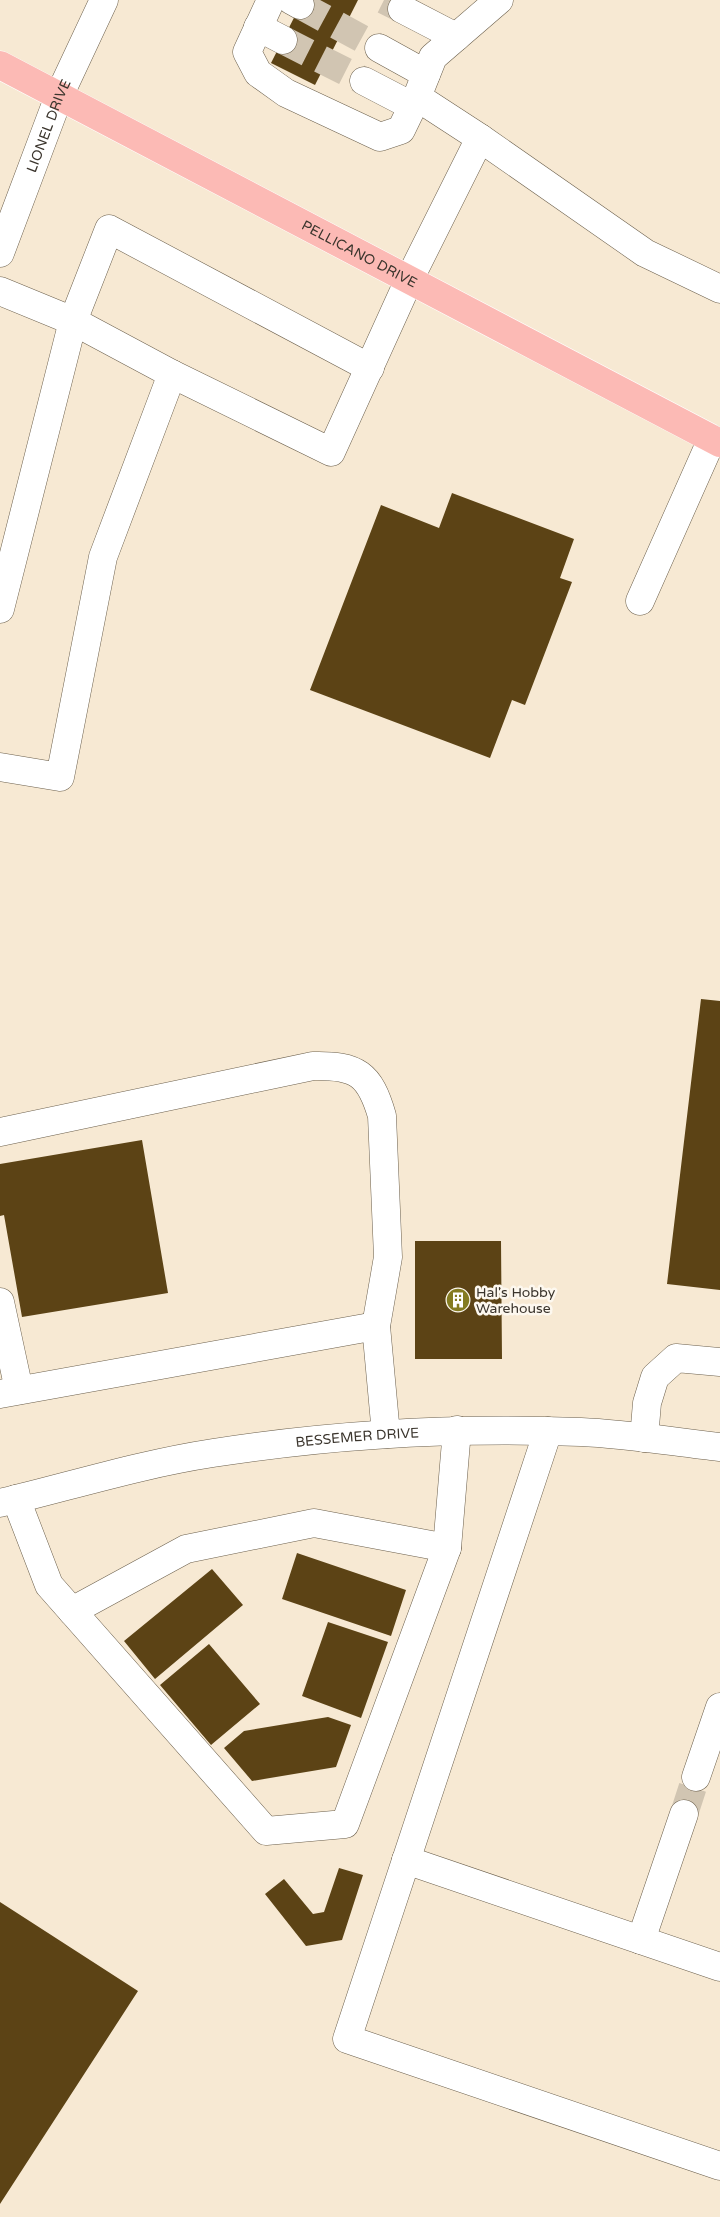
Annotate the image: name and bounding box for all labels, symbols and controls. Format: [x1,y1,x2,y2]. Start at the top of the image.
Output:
street label: LIONEL DRIVE [23,77,75,175]
street label: PELLICANO DRIVE [299,217,420,291]
place label: Hal's Hobby Warehouse [476,1284,556,1317]
building icon: Hal's Hobby Warehouse [445,1287,471,1313]
street label: BESSEMER DRIVE [295,1424,420,1451]

